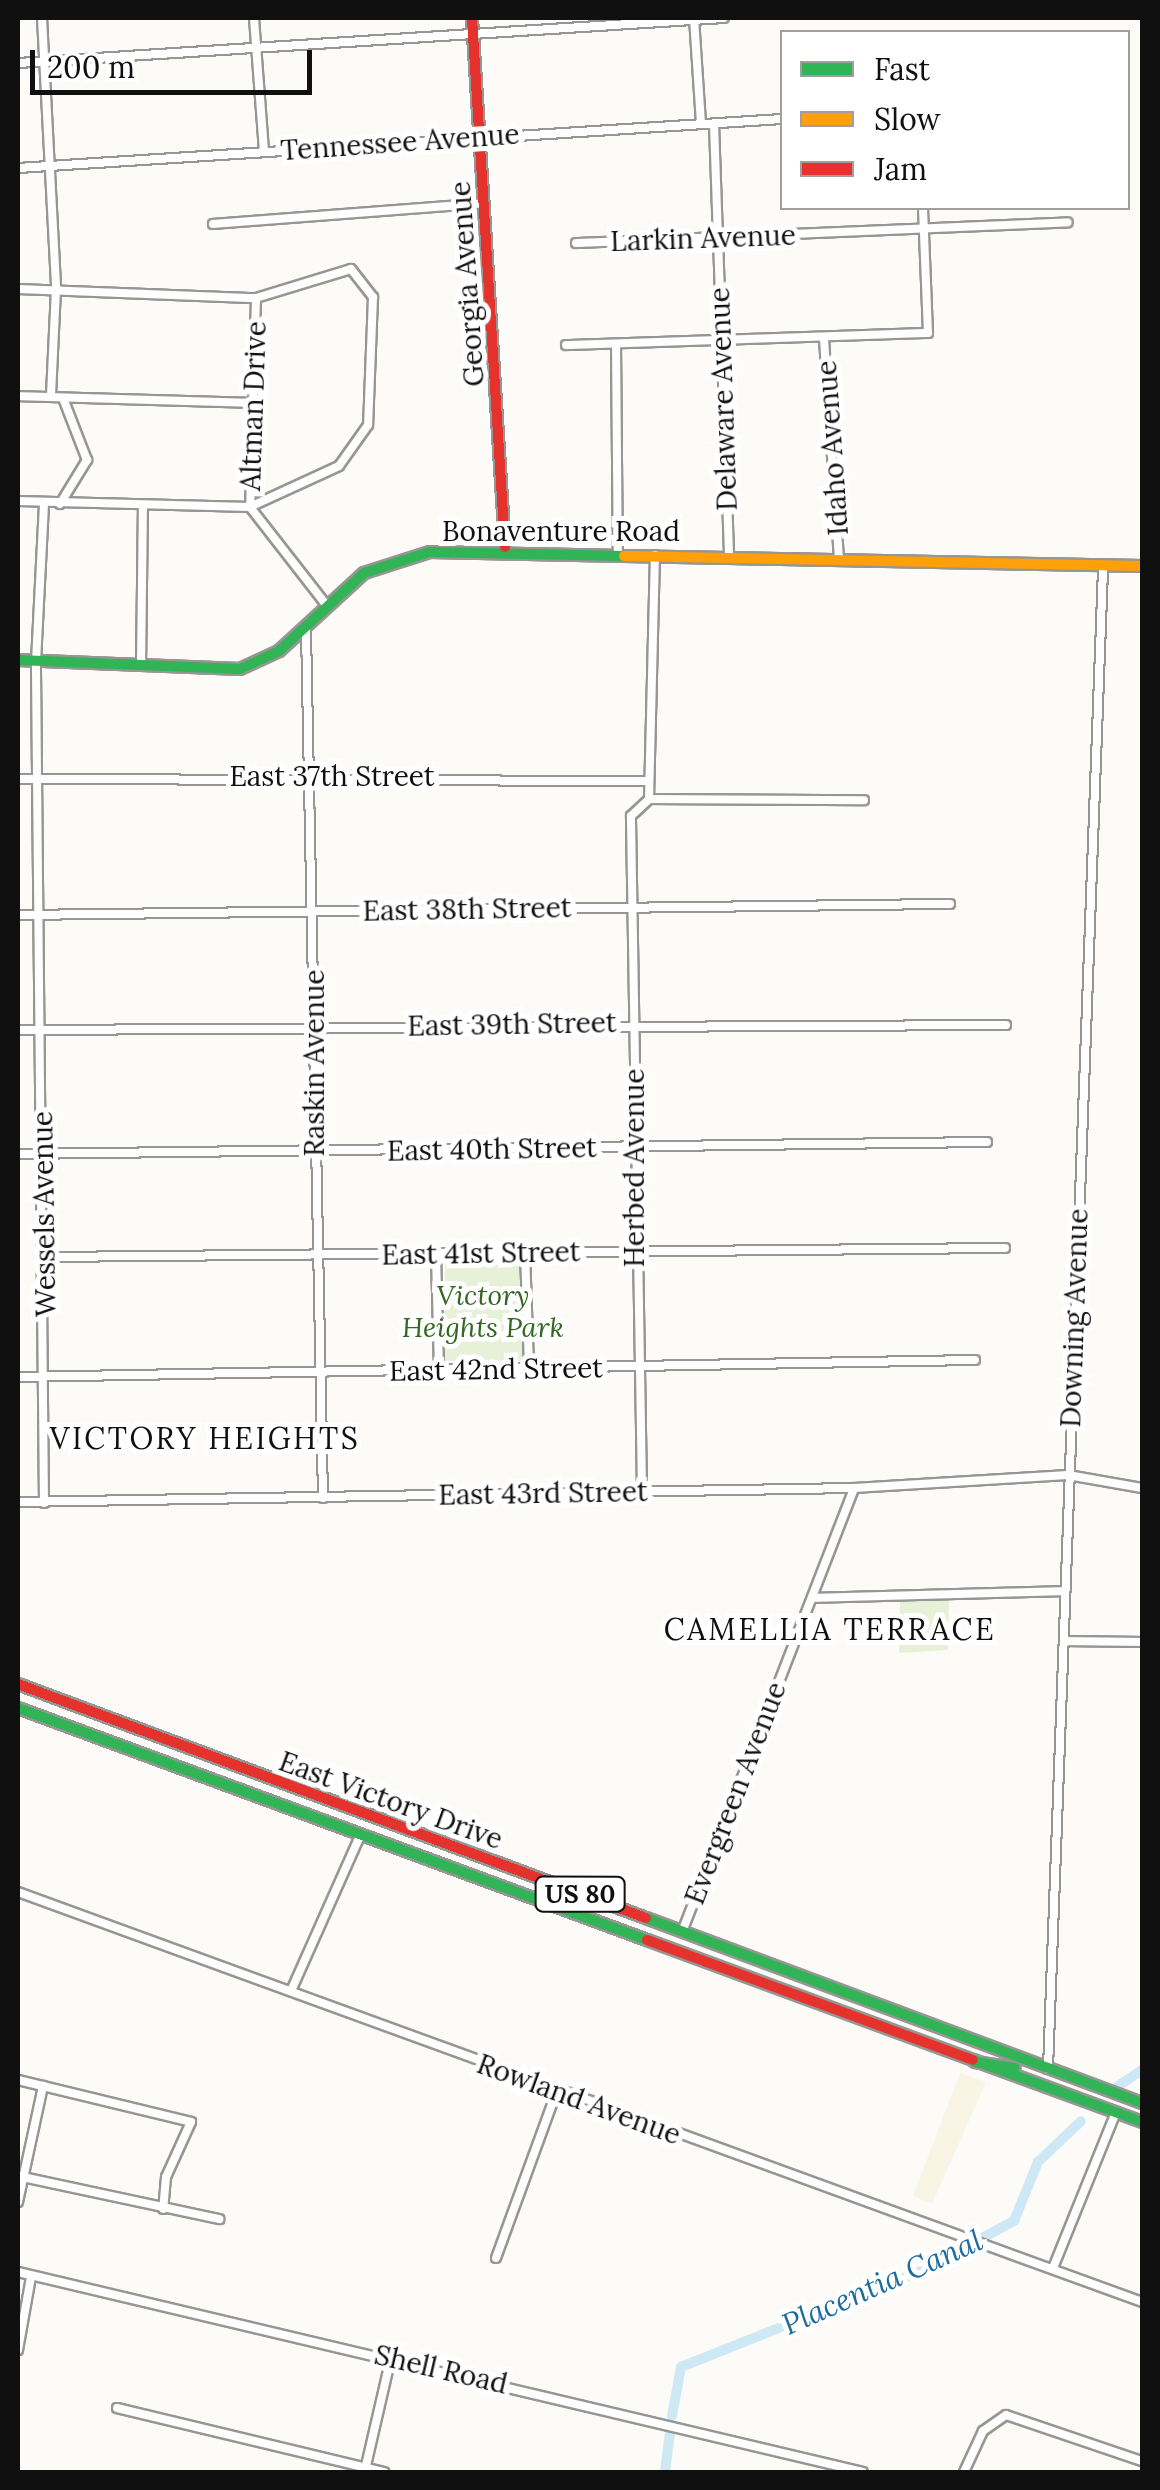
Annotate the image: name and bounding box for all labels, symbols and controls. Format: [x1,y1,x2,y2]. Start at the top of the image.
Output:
scale bar [35,30,318,92]
legend [780,30,1130,210]
text: 200 m [47,48,135,86]
text: Fast [874,50,930,88]
text: Slow [874,100,940,138]
street label: Tennessee Avenue [279,117,521,167]
text: Jam [874,150,927,188]
street label: Georgia Avenue [443,180,491,388]
street label: Larkin Avenue [610,218,796,258]
street label: Delaware Avenue [702,287,744,511]
street label: Altman Drive [233,321,273,491]
street label: Idaho Avenue [809,359,855,537]
street label: Bonaventure Road [442,514,680,548]
street label: East 37th Street [229,759,435,793]
street label: East 38th Street [362,890,572,928]
street label: Raskin Avenue [297,969,331,1157]
street label: East 39th Street [407,1005,617,1043]
street label: Herbed Avenue [617,1069,651,1267]
street label: Wessels Avenue [25,1111,63,1317]
street label: East 40th Street [387,1130,597,1168]
street label: Downing Avenue [1053,1208,1095,1428]
street label: East 41st Street [381,1234,581,1272]
park label: Victory Heights Park [402,1278,564,1344]
street label: East 42nd Street [389,1350,603,1388]
district label: VICTORY HEIGHTS [50,1420,360,1456]
street label: East 43rd Street [438,1474,648,1512]
district label: CAMELLIA TERRACE [664,1611,996,1647]
street label: Evergreen Avenue [677,1677,793,1909]
street label: East Victory Drive [275,1744,507,1856]
road number: US 80 [532,1874,628,1914]
street label: Rowland Avenue [473,2047,685,2151]
water label: Placentia Canal [776,2222,988,2342]
street label: Shell Road [371,2337,511,2401]

